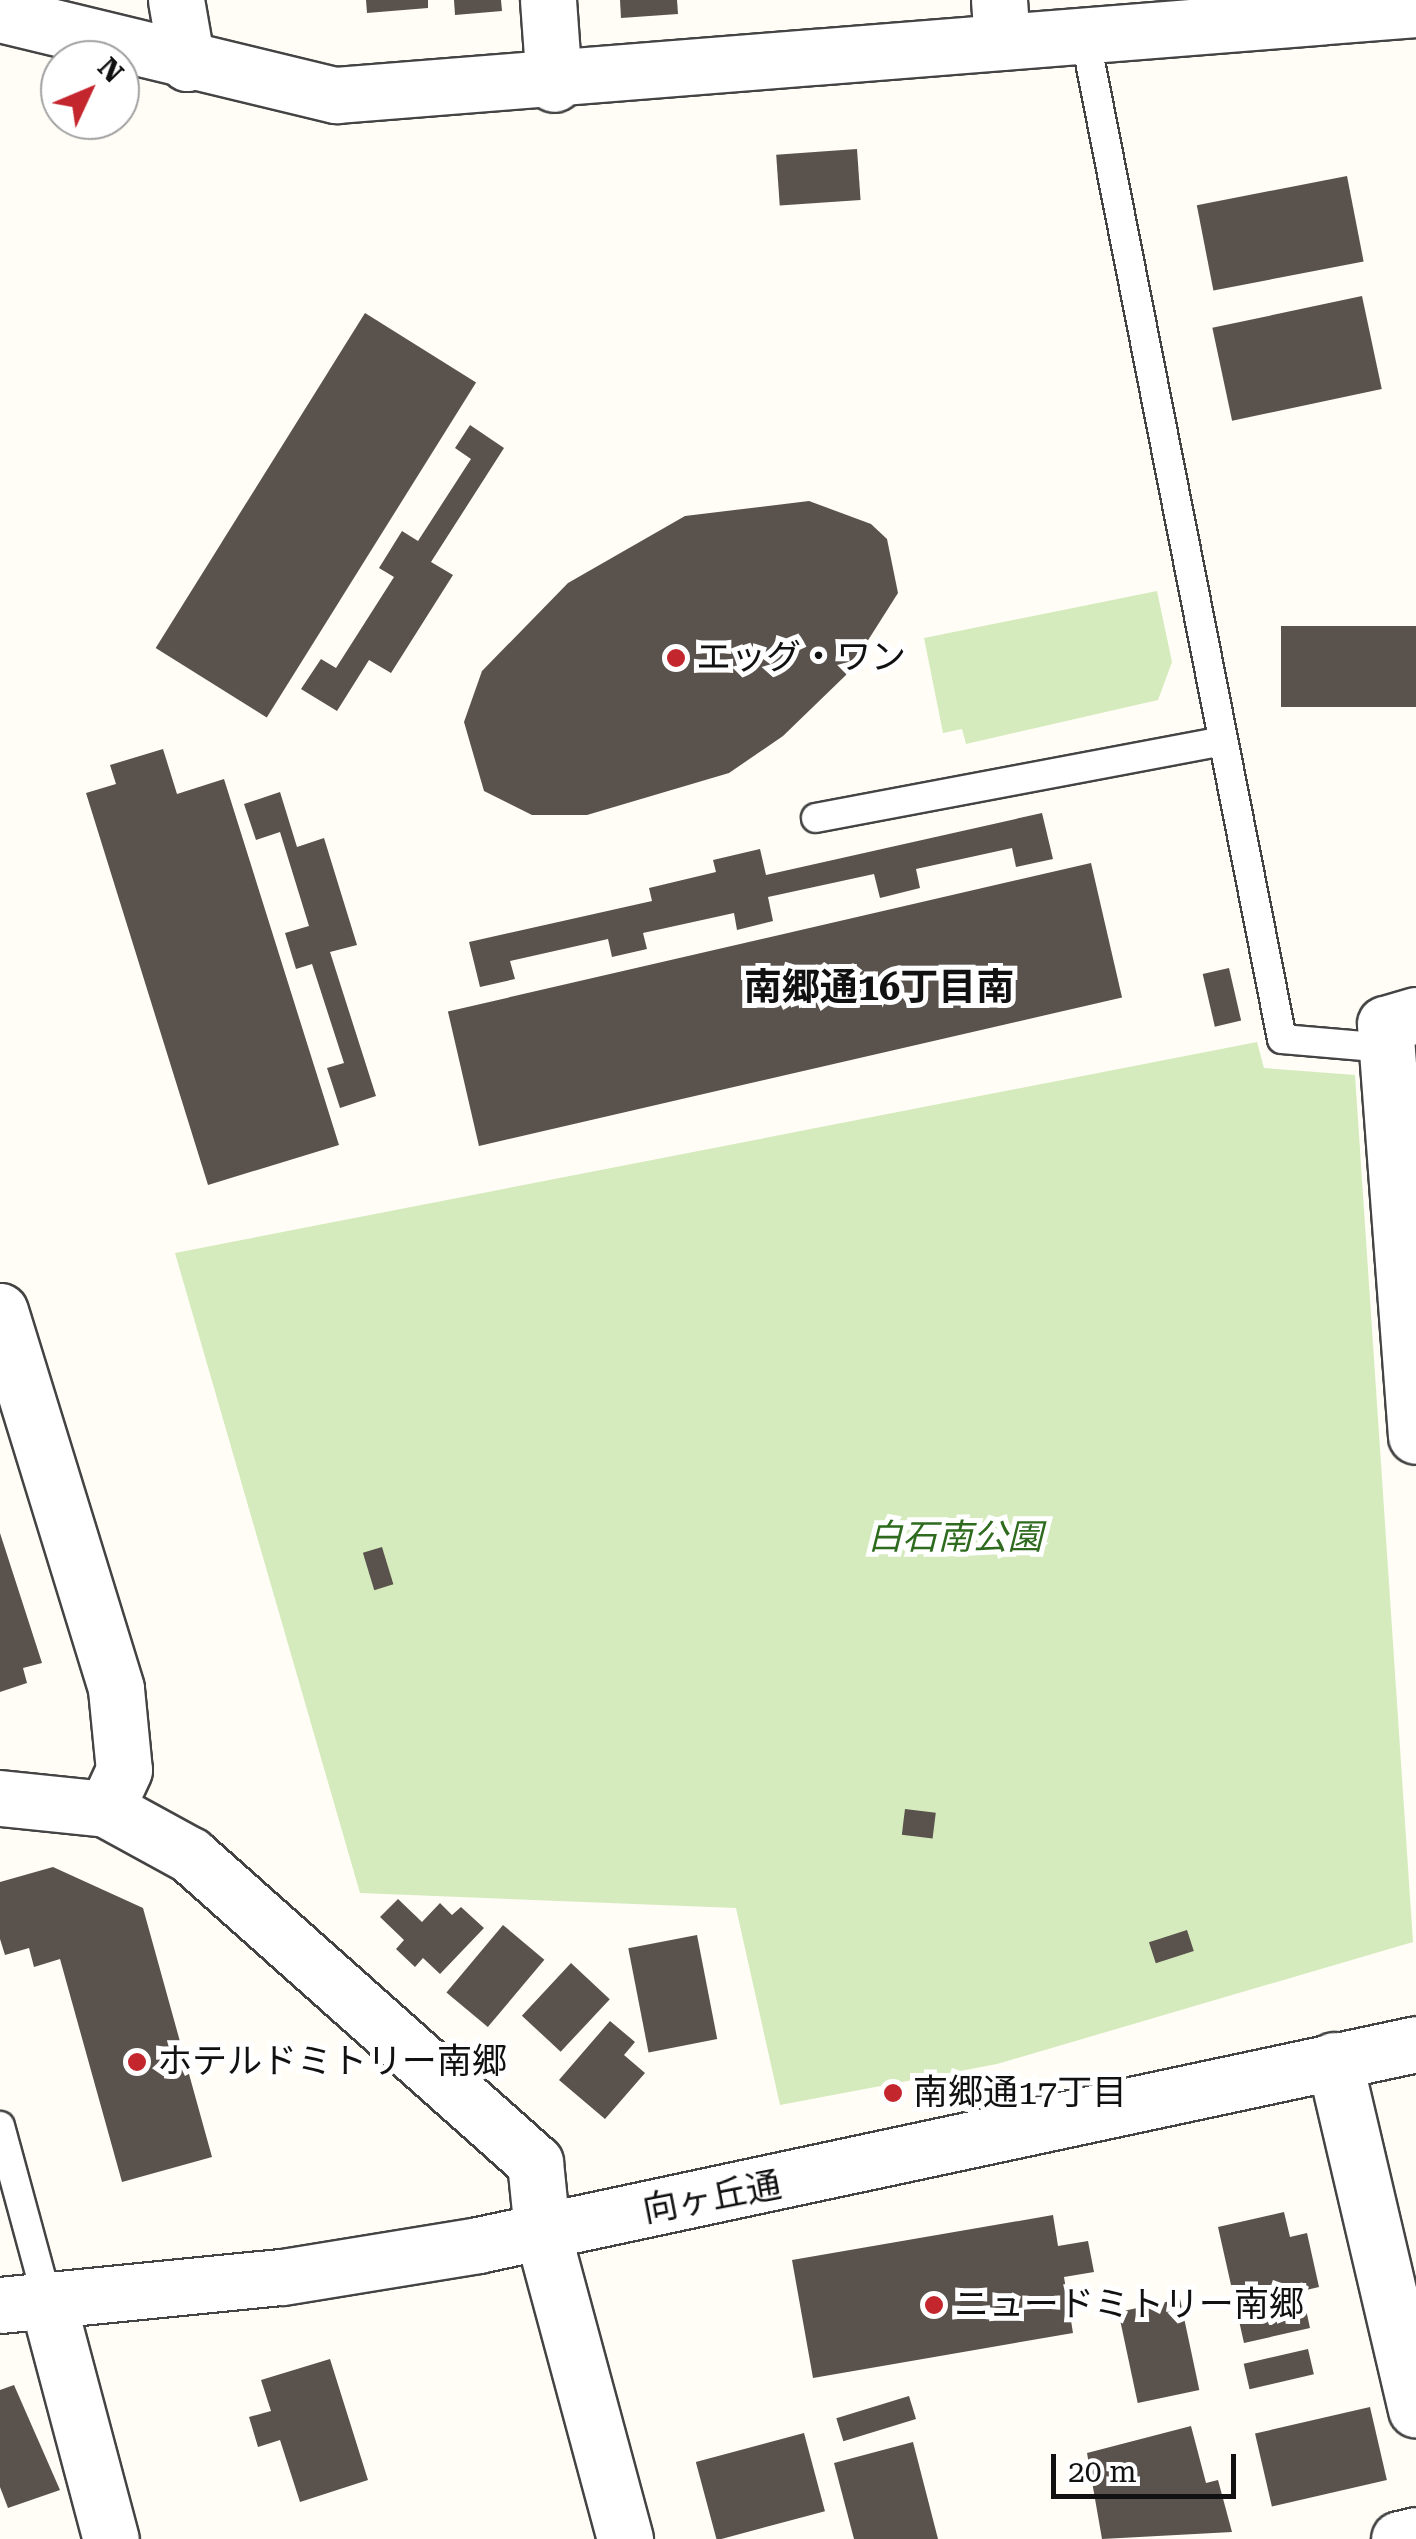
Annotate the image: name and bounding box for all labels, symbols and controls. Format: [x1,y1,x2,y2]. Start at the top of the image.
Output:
north arrow [40,40,140,140]
text: N [91,51,130,89]
place label: エッグ・ワン [696,637,906,679]
marker: エッグ・ワン [665,647,687,669]
district label: 南郷通16丁目南 [744,965,1014,1011]
park label: 白石南公園 [868,1517,1042,1559]
place label: ホテルドミトリー南郷 [157,2041,507,2083]
marker: ホテルドミトリー南郷 [126,2051,148,2073]
place label: 南郷通17丁目 [913,2072,1127,2114]
marker: 南郷通17丁目 [882,2082,904,2104]
street label: 向ヶ丘通 [639,2164,785,2232]
place label: ニュードミトリー南郷 [954,2284,1304,2326]
marker: ニュードミトリー南郷 [923,2294,945,2316]
scale bar [1056,2434,1241,2496]
text: 20 m [1068,2454,1137,2489]

